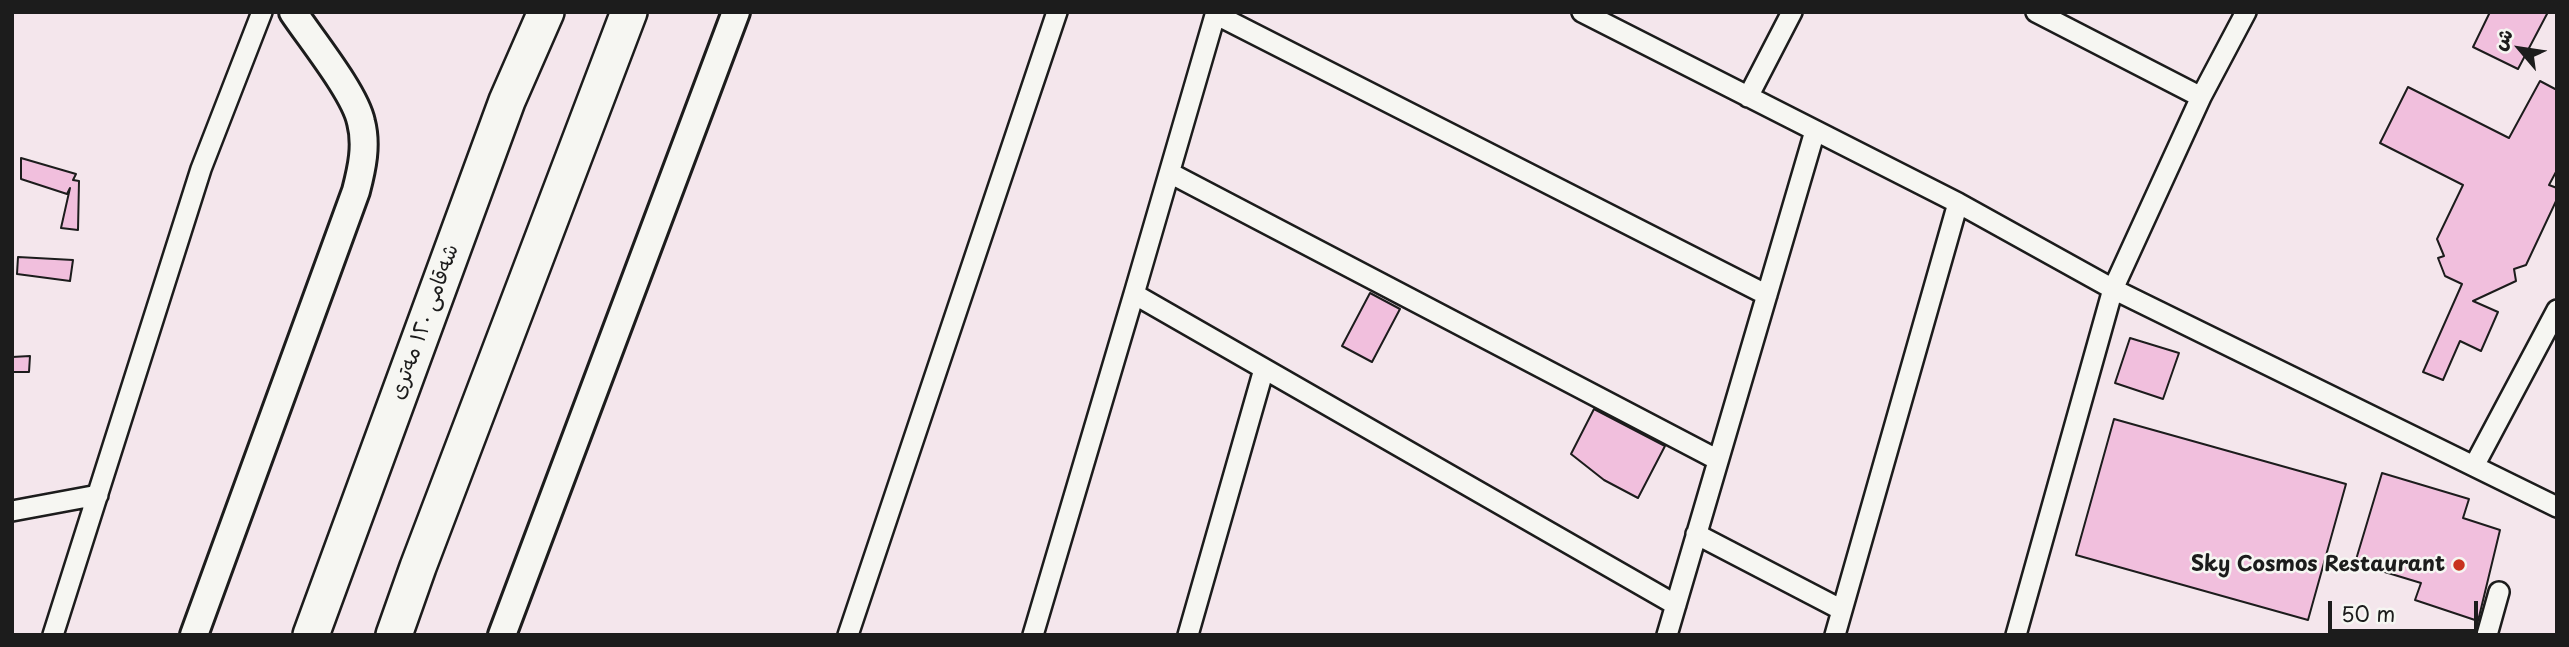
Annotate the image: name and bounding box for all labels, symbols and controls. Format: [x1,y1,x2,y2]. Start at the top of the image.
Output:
north arrow [2485,14,2555,84]
text: ش [2484,23,2519,55]
street label: شەقامی ١٢٠ مەتری [385,241,465,403]
place label: Sky Cosmos Restaurant [2191,552,2445,578]
marker: Sky Cosmos Restaurant [2451,557,2467,573]
scale bar [2331,588,2482,632]
text: 50 m [2341,597,2395,629]

